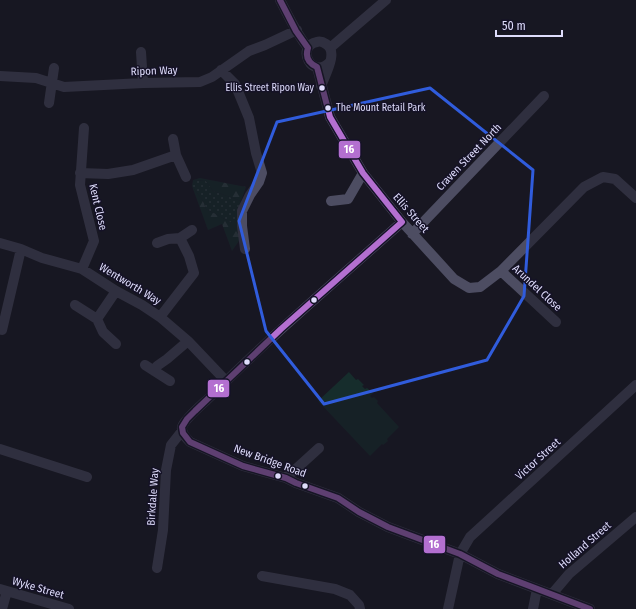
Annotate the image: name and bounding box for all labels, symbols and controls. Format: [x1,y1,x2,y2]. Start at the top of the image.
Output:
scale bar [496,12,562,38]
text: 50 m [502,19,526,33]
street label: Ripon Way [130,64,178,78]
place label: Ellis Street Ripon Way [225,82,315,94]
marker: Ellis Street Ripon Way [317,83,327,93]
place label: The Mount Retail Park [336,102,426,114]
marker: The Mount Retail Park [323,103,333,113]
street label: Craven Street North [434,121,504,193]
line badge: 16 [338,140,361,159]
text: 16 [344,143,354,156]
street label: Kent Close [86,182,110,232]
street label: Ellis Street [390,191,432,236]
street label: Wentworth Way [97,260,163,308]
street label: Arundel Close [510,262,564,314]
unlabelled marker [309,295,319,305]
unlabelled marker [242,357,252,367]
line badge: 16 [207,379,230,398]
text: 16 [214,382,224,395]
street label: Victor Street [513,435,563,482]
street label: New Bridge Road [232,442,308,480]
street label: Birkdale Way [145,468,162,526]
unlabelled marker [273,471,283,481]
unlabelled marker [300,481,310,491]
street label: Holland Street [556,519,614,571]
line badge: 16 [423,535,446,554]
text: 16 [429,538,439,551]
street label: Wyke Street [11,574,66,602]

